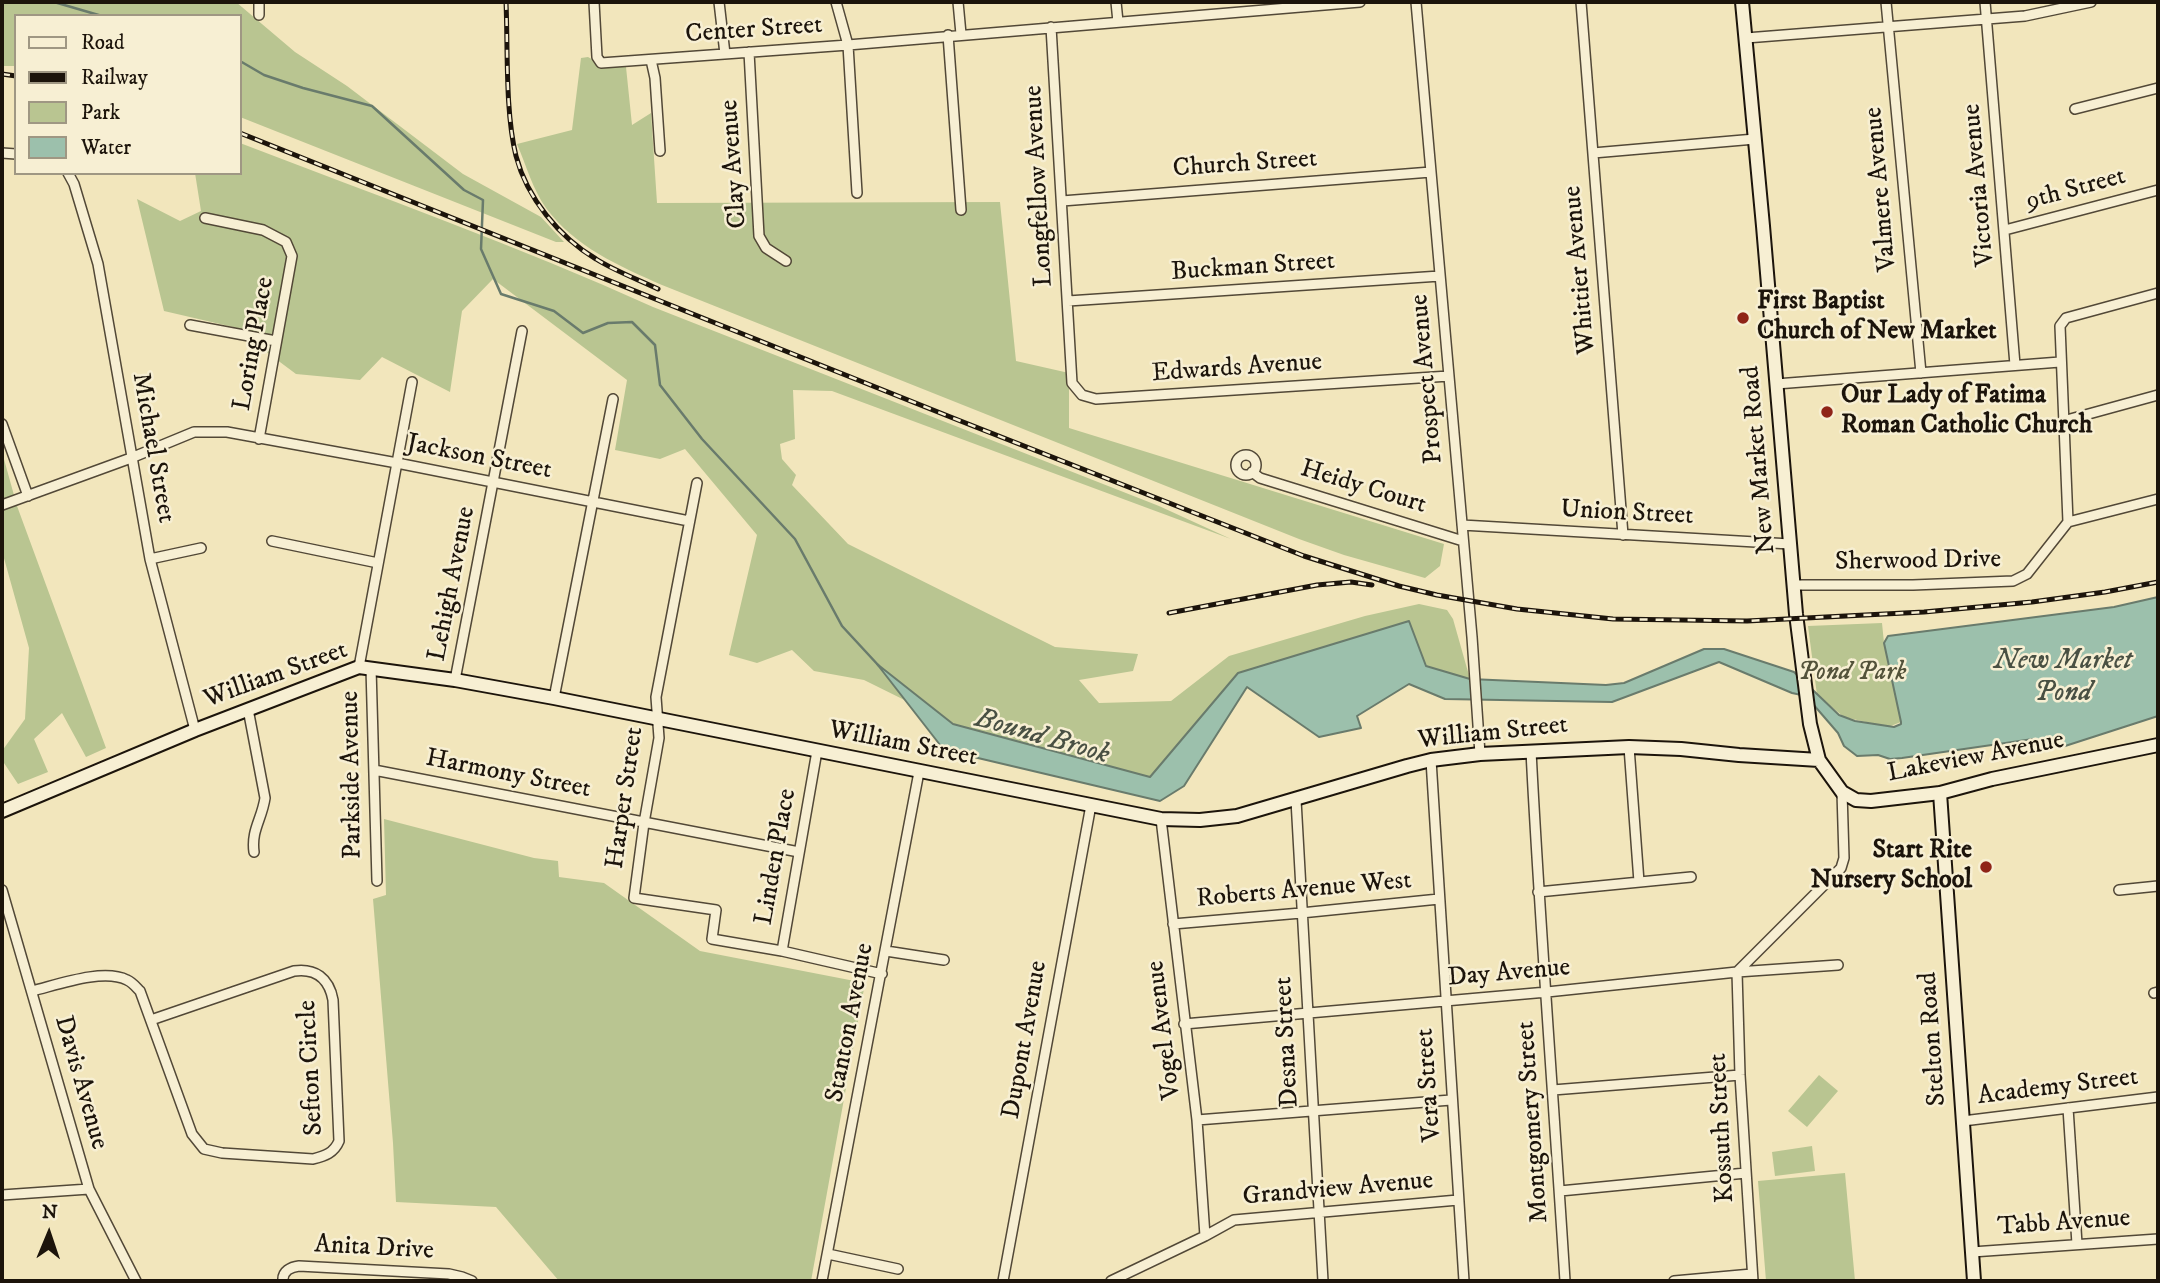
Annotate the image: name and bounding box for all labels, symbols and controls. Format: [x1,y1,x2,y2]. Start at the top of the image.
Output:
street label: Center Street [684,11,824,51]
legend [14,14,242,175]
text: Road [81,30,125,56]
text: Railway [81,65,148,91]
street label: Longfellow Avenue [1019,84,1061,288]
street label: Clay Avenue [715,99,755,229]
text: Park [81,100,120,126]
street label: Victoria Avenue [1957,102,2003,268]
street label: Valmere Avenue [1859,106,1905,272]
text: Water [81,135,131,161]
street label: Church Street [1172,144,1318,186]
street label: 9th Street [2023,162,2129,218]
street label: Whittier Avenue [1558,184,1604,356]
street label: Buckman Street [1170,247,1336,289]
street label: Loring Place [228,275,282,413]
place label: First Baptist Church of New Market [1757,287,1997,348]
street label: Prospect Avenue [1405,293,1451,465]
marker: First Baptist Church of New Market [1735,310,1751,326]
street label: Edwards Avenue [1151,347,1323,391]
street label: New Market Road [1736,364,1784,556]
street label: Michael Street [123,370,181,526]
place label: Our Lady of Fatima Roman Catholic Church [1841,381,2092,442]
marker: Our Lady of Fatima Roman Catholic Church [1819,404,1835,420]
street label: Jackson Street [404,429,554,487]
street label: Heidy Court [1296,454,1430,522]
street label: Union Street [1560,495,1694,533]
street label: Lehigh Avenue [423,504,483,664]
street label: Sherwood Drive [1835,545,2001,579]
street label: William Street [200,636,352,716]
water label: New Market Pond [1994,645,2132,711]
park label: Pond Park [1798,658,1906,690]
street label: Parkside Avenue [336,691,370,859]
water label: Bound Brook [971,703,1113,773]
street label: William Street [1417,711,1569,757]
street label: William Street [826,715,980,775]
street label: Harper Street [601,725,651,871]
street label: Lakeview Avenue [1885,726,2067,790]
street label: Harmony Street [423,744,593,806]
street label: Linden Place [750,787,804,927]
place label: Start Rite Nursery School [1811,836,1972,898]
marker: Start Rite Nursery School [1978,859,1994,875]
street label: Roberts Avenue West [1195,866,1413,916]
street label: Stanton Avenue [820,941,882,1105]
street label: Day Avenue [1446,953,1572,995]
street label: Dupont Avenue [997,959,1055,1121]
street label: Vogel Avenue [1141,959,1189,1101]
street label: Stelton Road [1914,971,1954,1107]
street label: Desna Street [1269,976,1307,1108]
street label: Sefton Circle [293,999,331,1137]
street label: Davis Avenue [46,1013,114,1153]
street label: Montgomery Street [1511,1020,1557,1224]
street label: Vera Street [1410,1027,1450,1143]
street label: Kossuth Street [1704,1052,1742,1204]
street label: Academy Street [1976,1063,2140,1113]
street label: Grandview Avenue [1241,1166,1435,1214]
north arrow [14,1199,84,1269]
text: N [42,1201,58,1224]
street label: Tabb Avenue [1996,1204,2132,1244]
street label: Anita Drive [313,1230,435,1268]

